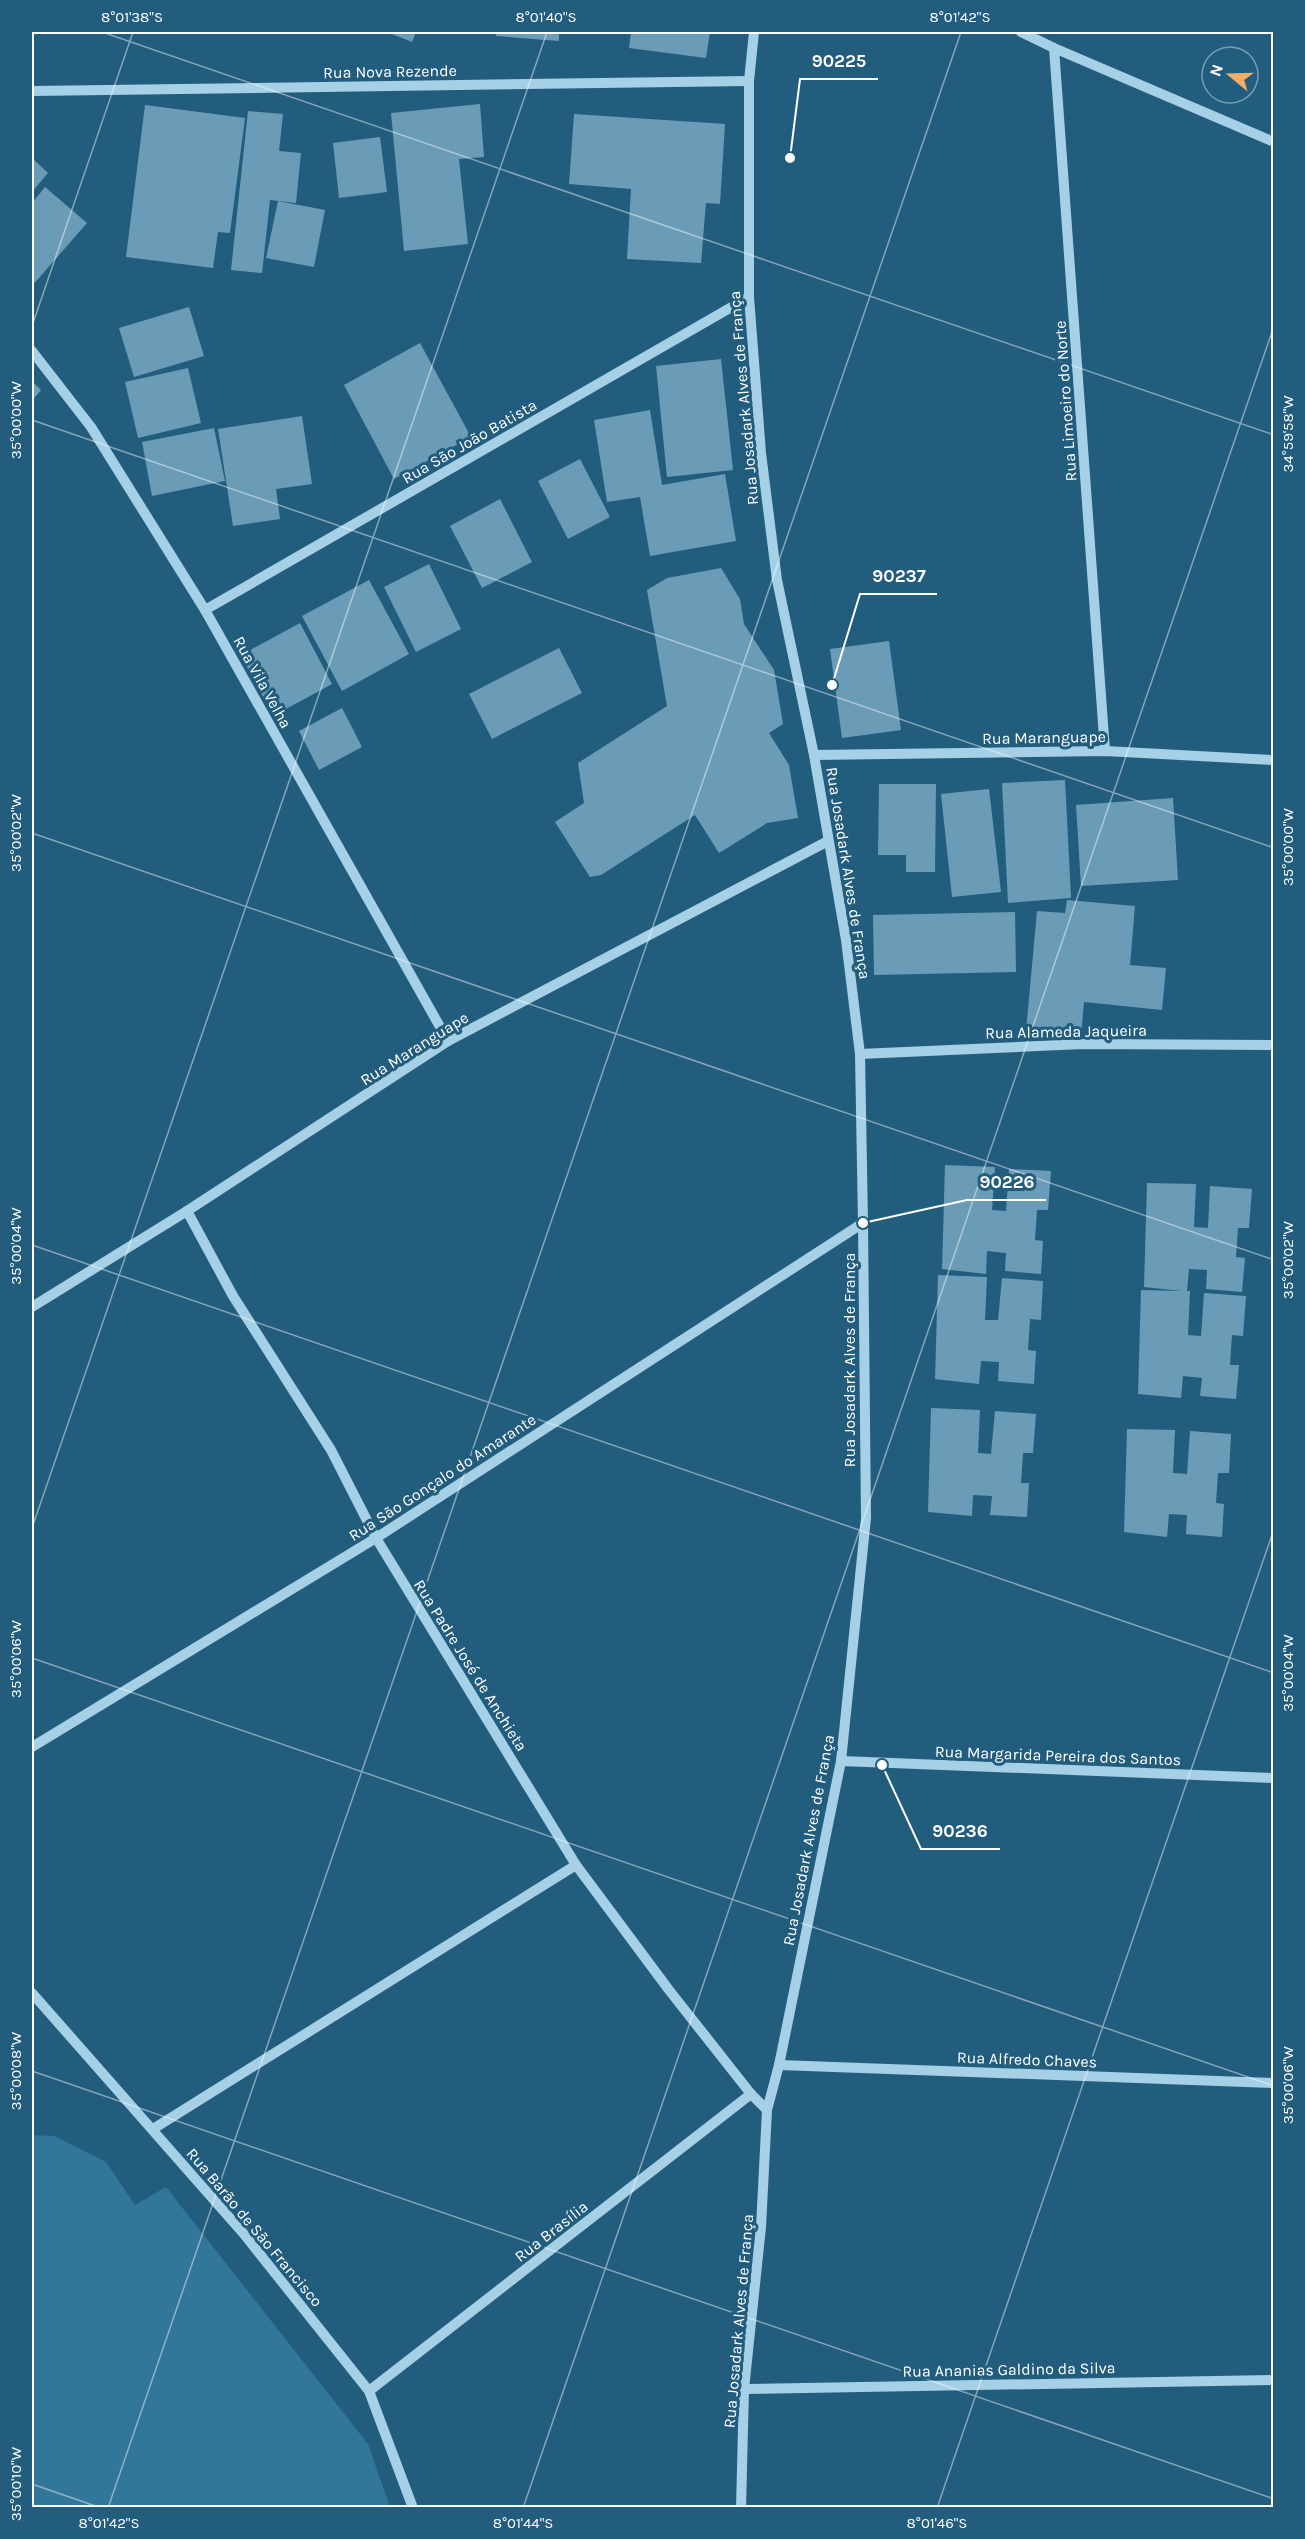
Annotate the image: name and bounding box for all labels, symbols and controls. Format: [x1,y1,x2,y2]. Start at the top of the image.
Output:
text: 8°01'38"S [101,8,163,26]
text: 8°01'40"S [515,8,577,26]
text: 8°01'42"S [930,8,990,26]
callout: 90225 [800,43,878,79]
north arrow [1200,45,1260,105]
text: 90225 [812,50,866,72]
street label: Rua Nova Rezende [323,61,457,82]
text: N [1205,62,1227,79]
street label: Rua Josadark Alves de França [725,290,762,506]
street label: Rua Limoeiro do Norte [1050,320,1081,482]
text: 35°00'00"W [7,380,25,459]
street label: Rua São João Batista [398,395,540,488]
text: 34°59'58"W [1279,395,1297,473]
callout: 90237 [860,558,937,594]
text: 90237 [872,565,926,587]
street label: Rua Vila Velha [229,633,296,732]
street label: Rua Maranguape [982,727,1106,748]
street label: Rua Josadark Alves de França [822,766,875,981]
text: 35°00'02"W [7,793,25,872]
text: 35°00'00"W [1279,807,1297,886]
street label: Rua Maranguape [357,1008,472,1089]
street label: Rua Alameda Jaqueira [985,1021,1147,1042]
callout: 90226 [967,1164,1046,1200]
text: 90226 [979,1171,1035,1193]
text: 35°00'04"W [7,1207,25,1285]
text: 35°00'02"W [1279,1220,1297,1299]
street label: Rua Josadark Alves de França [840,1253,859,1467]
street label: Rua São Gonçalo do Amarante [345,1410,539,1545]
street label: Rua Padre José de Anchieta [410,1576,531,1755]
text: 35°00'06"W [7,1620,25,1698]
text: 35°00'04"W [1279,1634,1297,1712]
street label: Rua Josadark Alves de França [779,1733,838,1947]
street label: Rua Margarida Pereira dos Santos [935,1742,1181,1769]
callout: 90236 [921,1813,1000,1849]
text: 90236 [932,1820,988,1842]
text: 35°00'08"W [7,2031,25,2110]
text: 35°00'06"W [1279,2046,1297,2124]
street label: Rua Alfredo Chaves [957,2048,1097,2071]
street label: Rua Barão de São Francisco [183,2144,327,2311]
street label: Rua Brasília [511,2197,592,2266]
street label: Rua Josadark Alves de França [720,2213,757,2429]
street label: Rua Ananias Galdino da Silva [902,2358,1116,2381]
text: 35°00'10"W [7,2446,25,2521]
text: 8°01'42"S [79,2514,139,2532]
text: 8°01'44"S [493,2514,553,2532]
text: 8°01'46"S [907,2514,967,2532]

